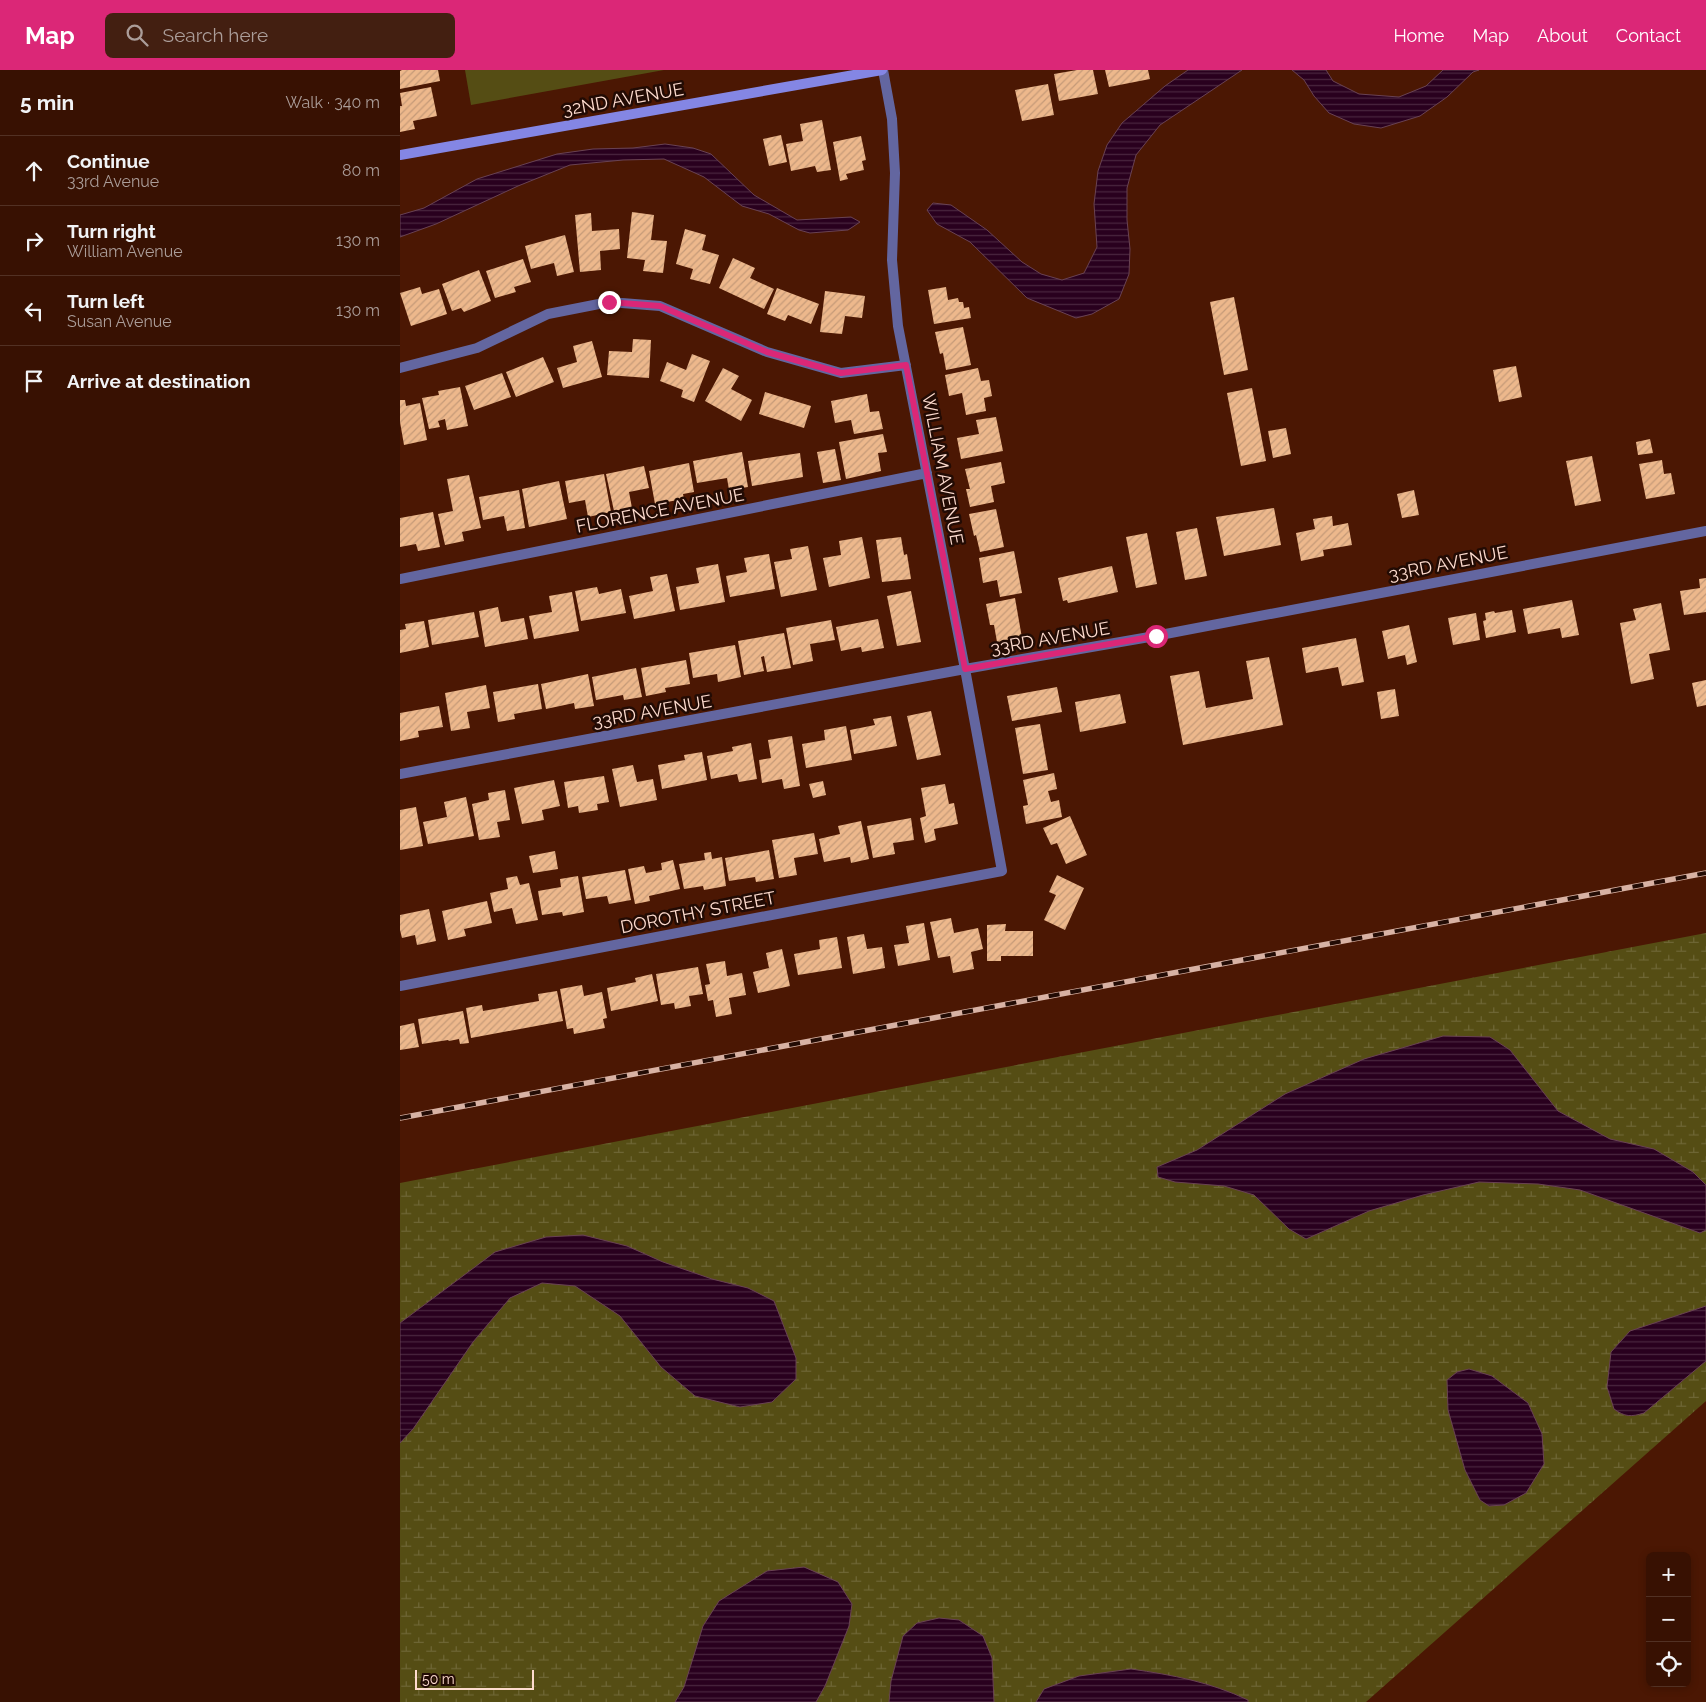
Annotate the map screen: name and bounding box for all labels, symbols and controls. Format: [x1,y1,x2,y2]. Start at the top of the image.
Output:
search box [105,13,455,58]
text: Map [25,21,75,50]
icon: search [123,21,151,49]
text: Search here [163,24,268,46]
text: Home [1393,25,1444,46]
text: Map [1472,25,1509,46]
text: About [1537,25,1588,46]
text: Contact [1616,25,1681,46]
street label: 32ND AVENUE [561,78,685,120]
text: 5 min [20,90,74,115]
text: Walk · 340 m [286,93,380,112]
text: Continue [67,150,150,172]
icon: ahead [20,157,48,185]
text: 80 m [342,161,380,180]
text: 33rd Avenue [67,172,159,191]
text: Turn right [67,220,156,242]
icon: right [20,227,48,255]
text: 130 m [336,231,380,250]
text: William Avenue [67,242,183,261]
text: Turn left [67,290,144,312]
route end [598,291,621,314]
icon: left [20,297,48,325]
text: 130 m [336,301,380,320]
text: Susan Avenue [67,312,172,331]
icon: arrive [20,367,48,395]
text: Arrive at destination [67,370,251,392]
street label: WILLIAM AVENUE [918,392,968,546]
street label: FLORENCE AVENUE [574,483,746,537]
street label: 33RD AVENUE [1387,541,1509,585]
street label: 33RD AVENUE [989,617,1111,659]
route start [1145,625,1168,648]
street label: 33RD AVENUE [591,690,713,732]
street label: DOROTHY STREET [619,887,777,937]
map controls [1646,1552,1691,1687]
button: + [1646,1552,1691,1597]
button: − [1646,1597,1691,1642]
button: locate [1646,1642,1691,1687]
scale bar [415,1667,534,1690]
text: 50 m [422,1671,455,1687]

